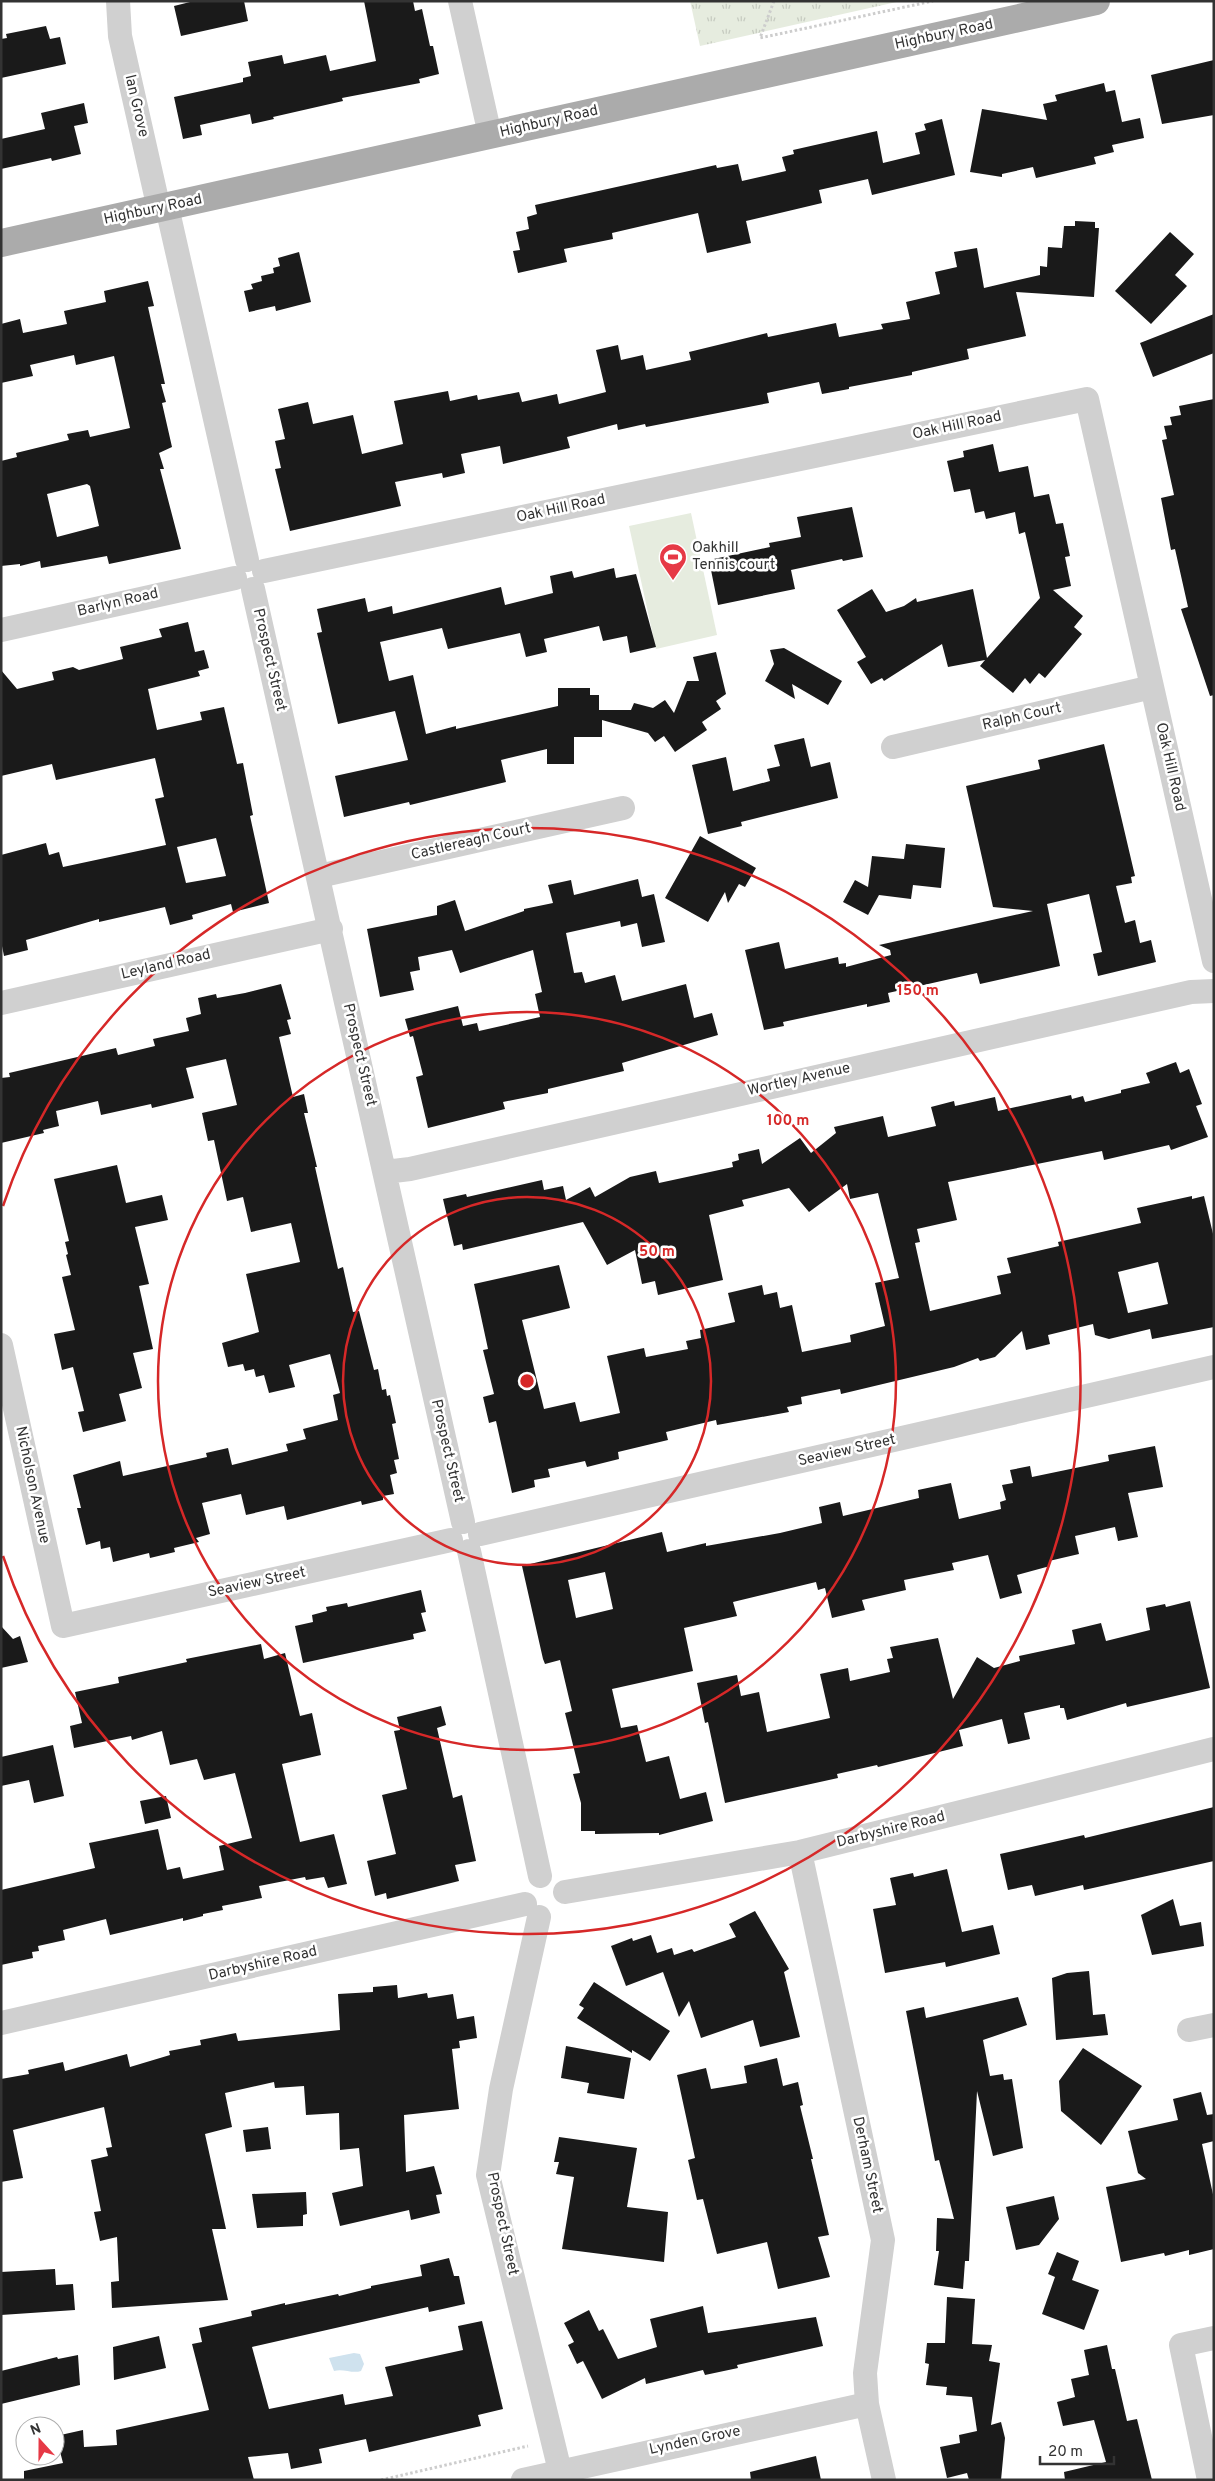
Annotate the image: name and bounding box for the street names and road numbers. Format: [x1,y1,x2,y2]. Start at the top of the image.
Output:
street label: Highbury Road [893,15,995,55]
street label: Ian Grove [120,73,152,139]
street label: Highbury Road [498,101,600,143]
street label: Highbury Road [102,190,204,230]
street label: Oak Hill Road [911,407,1003,445]
street label: Oak Hill Road [515,490,607,528]
street label: Barlyn Road [76,584,160,622]
street label: Prospect Street [248,607,290,713]
street label: Ralph Court [981,699,1063,735]
street label: Oak Hill Road [1151,721,1189,813]
street label: Castlereagh Court [409,819,533,865]
street label: Leyland Road [119,945,213,985]
street label: Prospect Street [338,1002,380,1108]
street label: Wortley Avenue [746,1059,852,1101]
street label: Prospect Street [426,1398,468,1504]
street label: Nicholson Avenue [10,1425,54,1545]
street label: Seaview Street [796,1431,898,1471]
street label: Seaview Street [206,1563,308,1603]
street label: Darbyshire Road [835,1807,947,1853]
street label: Darbyshire Road [207,1942,319,1986]
street label: Derham Street [847,2115,887,2215]
street label: Prospect Street [482,2171,522,2277]
street label: Lynden Grove [648,2422,742,2460]

